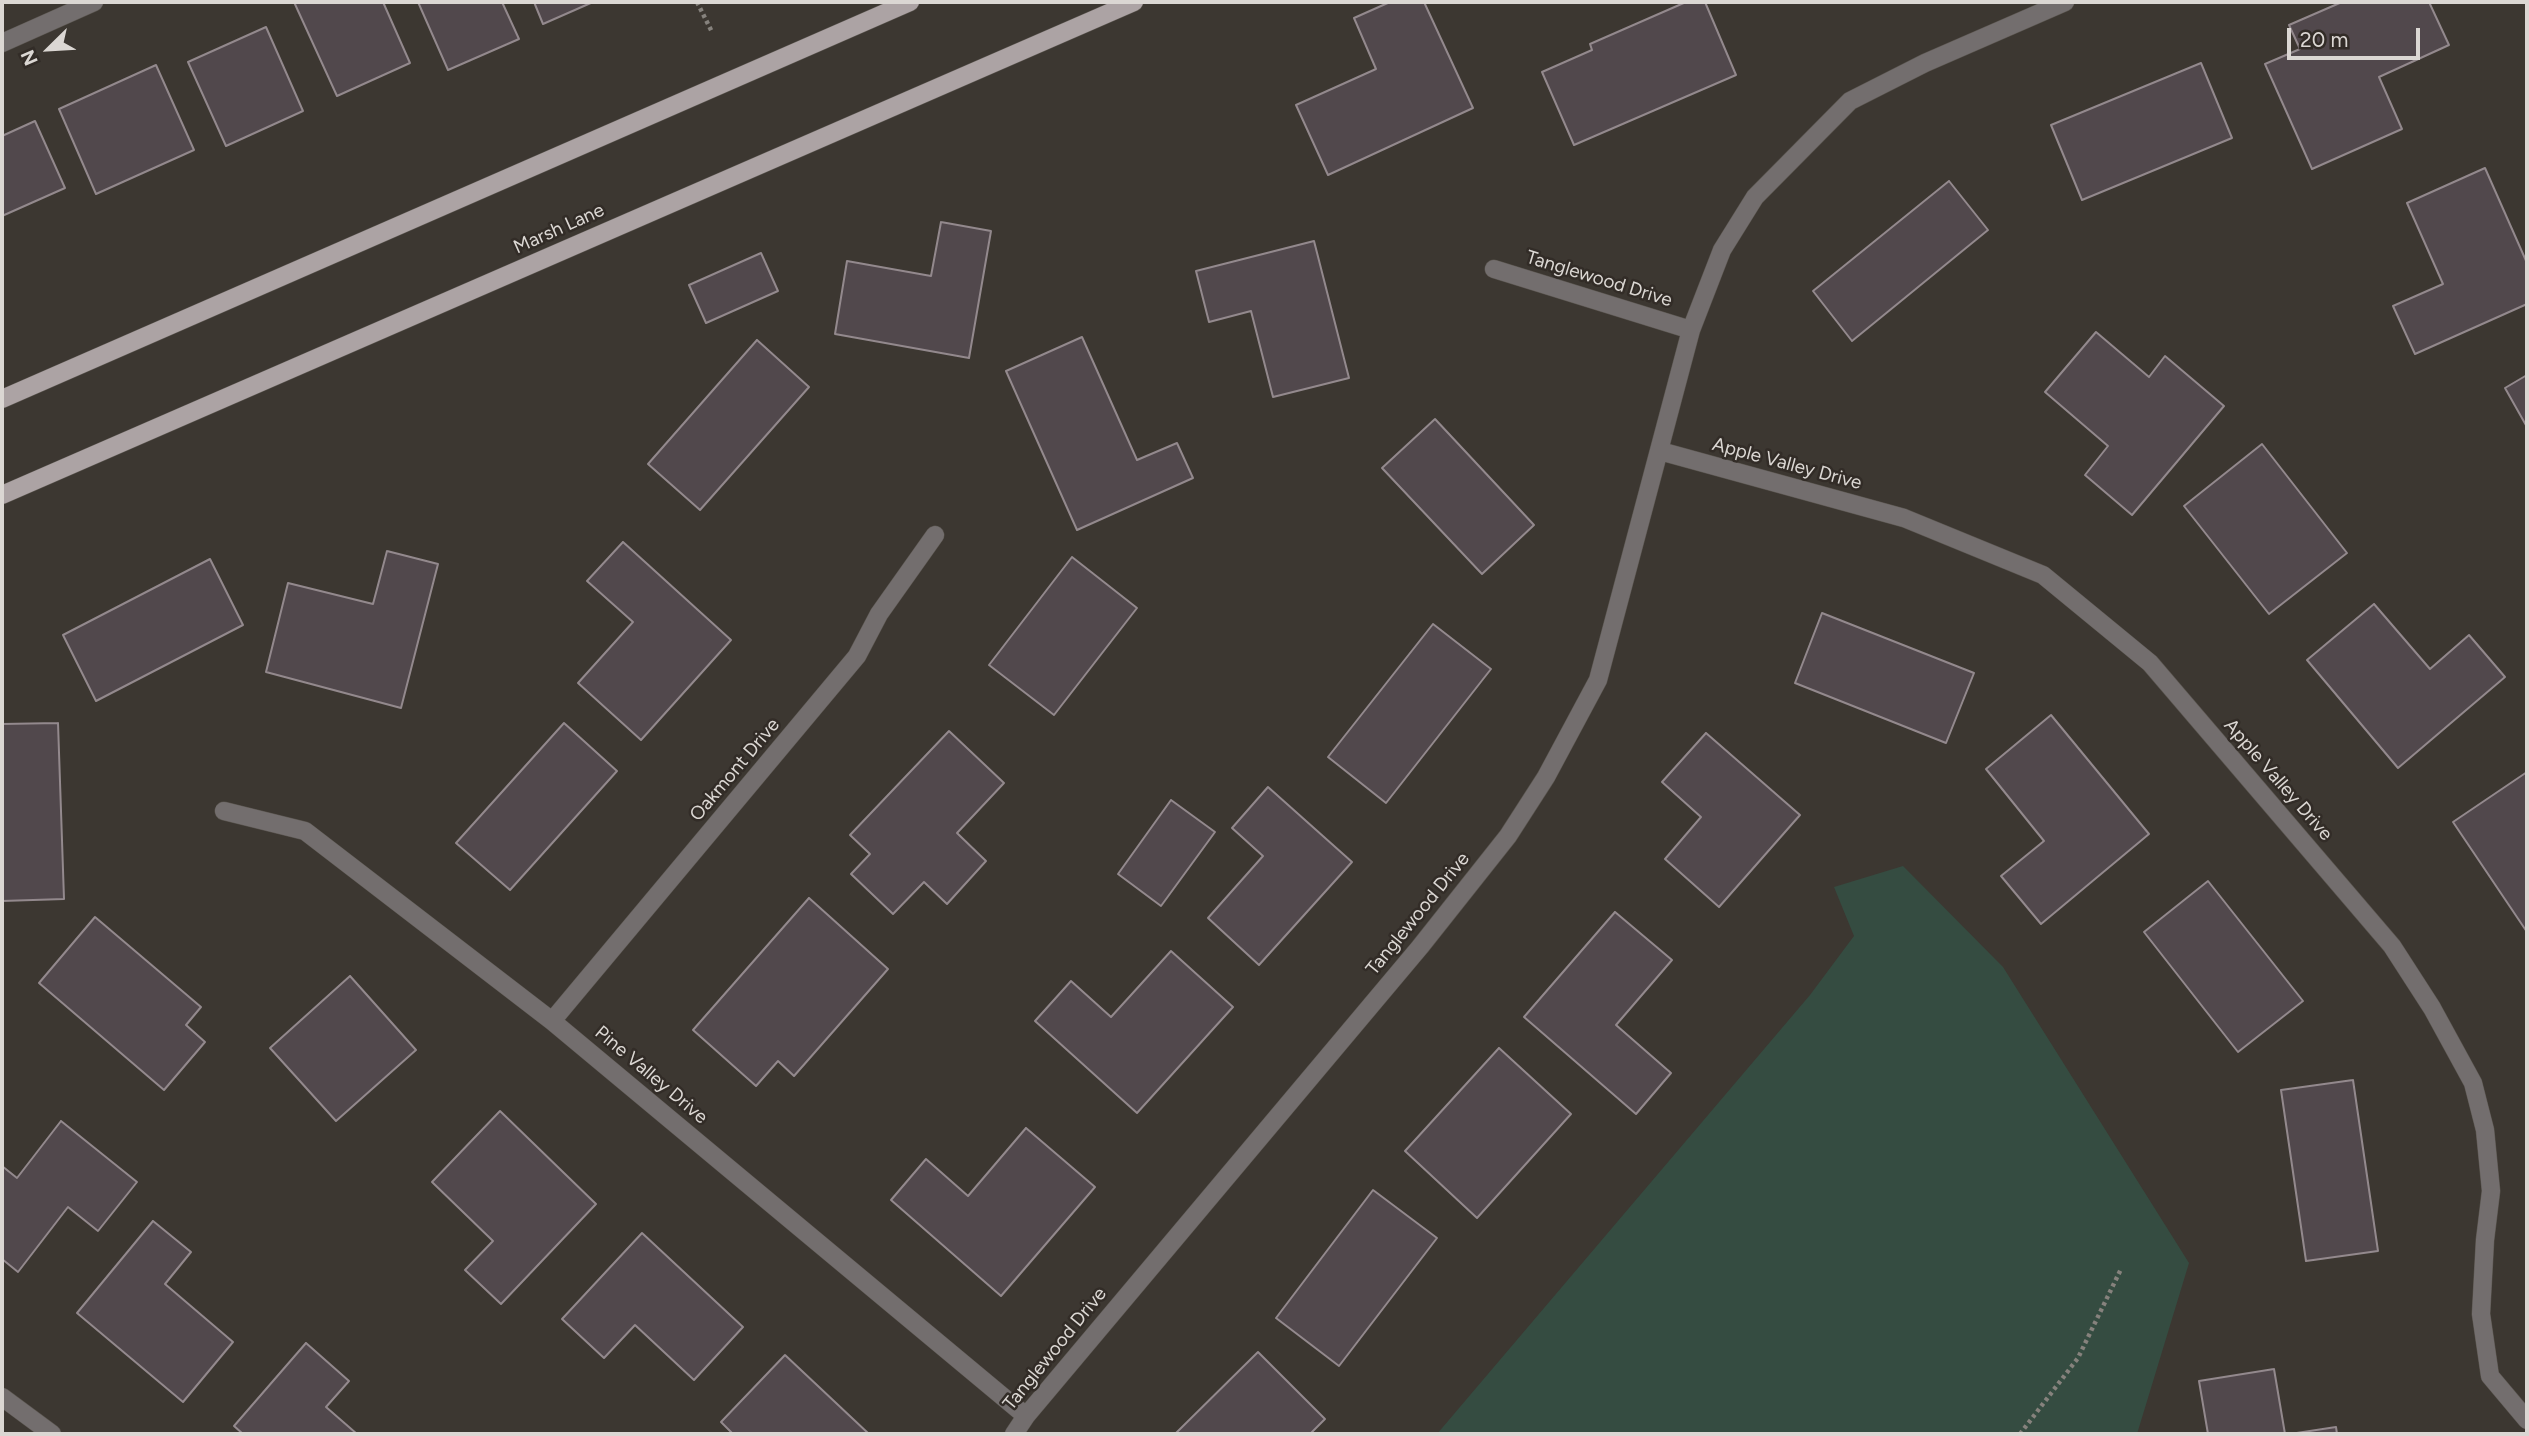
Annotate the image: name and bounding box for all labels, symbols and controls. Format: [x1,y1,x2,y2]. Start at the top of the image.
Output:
north arrow [14,14,84,84]
scale bar [2291,14,2424,58]
text: 20 m [2300,27,2348,52]
text: N [16,46,43,69]
street label: Marsh Lane [510,199,608,259]
street label: Tanglewood Drive [1523,246,1675,312]
street label: Apple Valley Drive [1710,433,1864,495]
street label: Oakmont Drive [685,714,785,826]
street label: Apple Valley Drive [2219,714,2337,846]
street label: Tanglewood Drive [1361,848,1475,980]
street label: Pine Valley Drive [590,1021,712,1129]
street label: Tanglewood Drive [998,1283,1112,1415]

